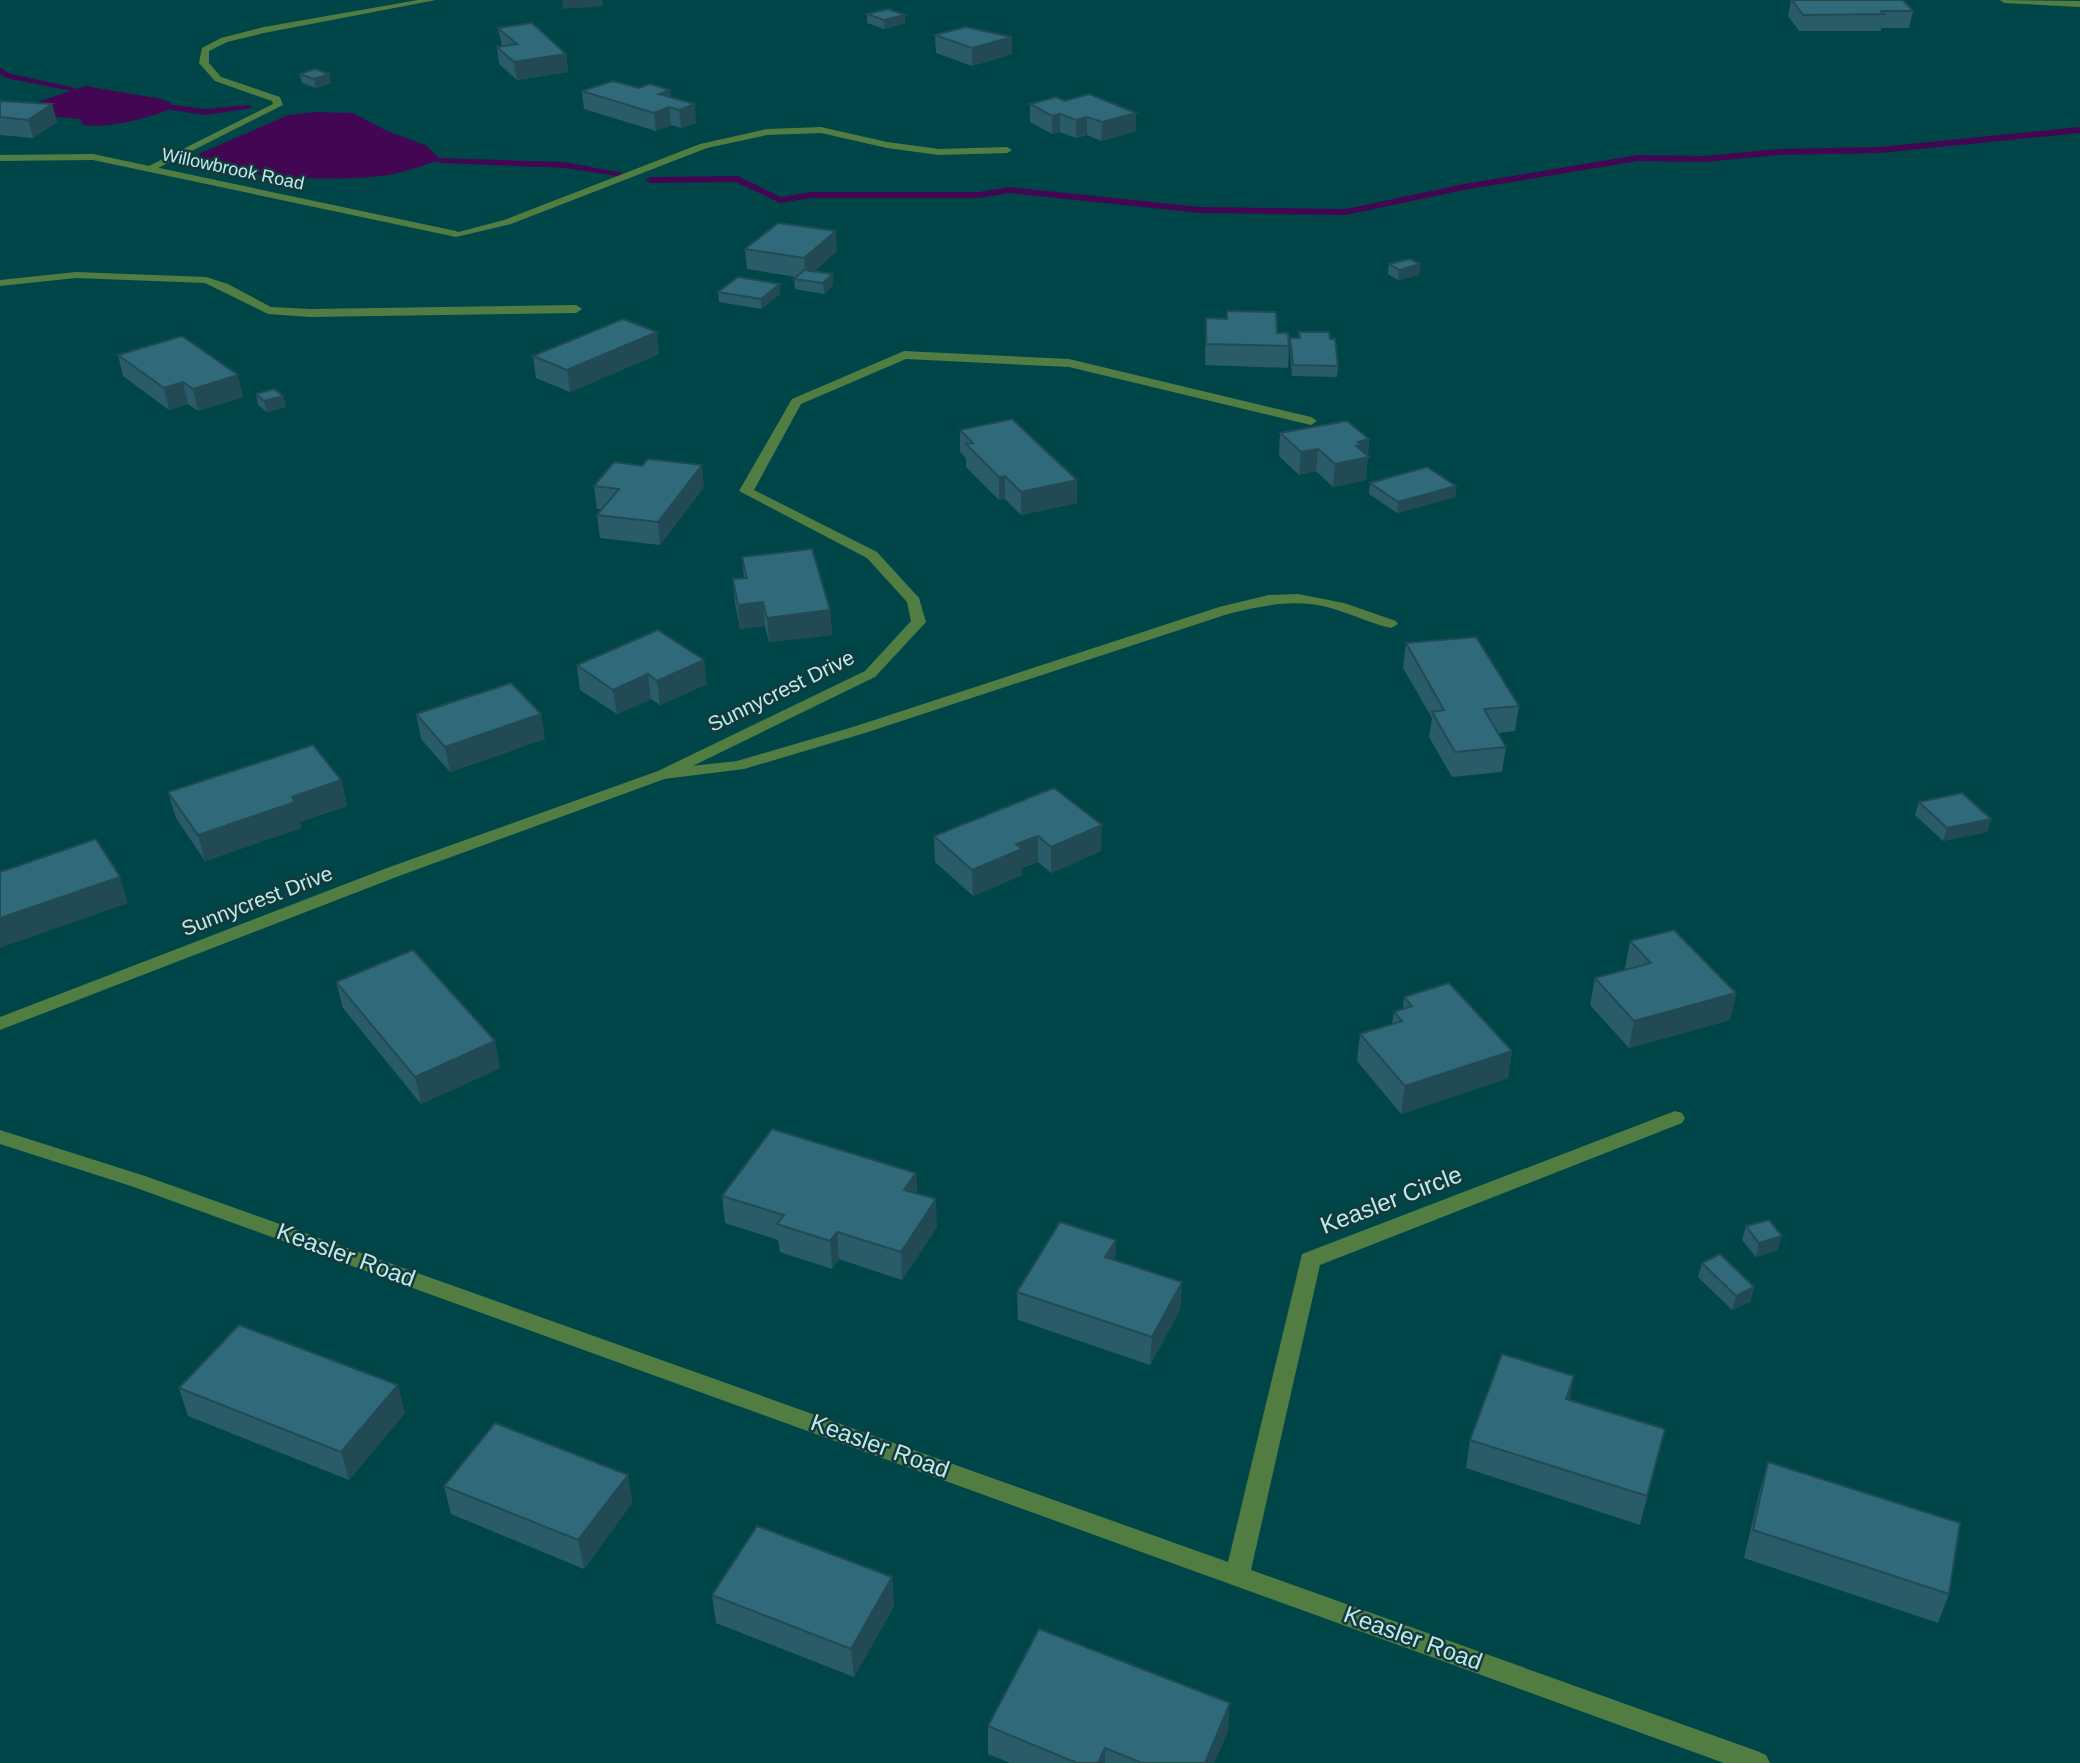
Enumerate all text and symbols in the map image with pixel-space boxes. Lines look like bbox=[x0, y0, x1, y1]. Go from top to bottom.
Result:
street label: Willowbrook Road bbox=[160, 144, 306, 194]
street label: Sunnycrest Drive bbox=[704, 645, 858, 736]
street label: Sunnycrest Drive bbox=[178, 861, 336, 940]
street label: Keasler Circle bbox=[1316, 1160, 1465, 1239]
street label: Keasler Road bbox=[273, 1217, 419, 1292]
street label: Keasler Road bbox=[807, 1408, 953, 1483]
street label: Keasler Road bbox=[1340, 1600, 1486, 1675]

